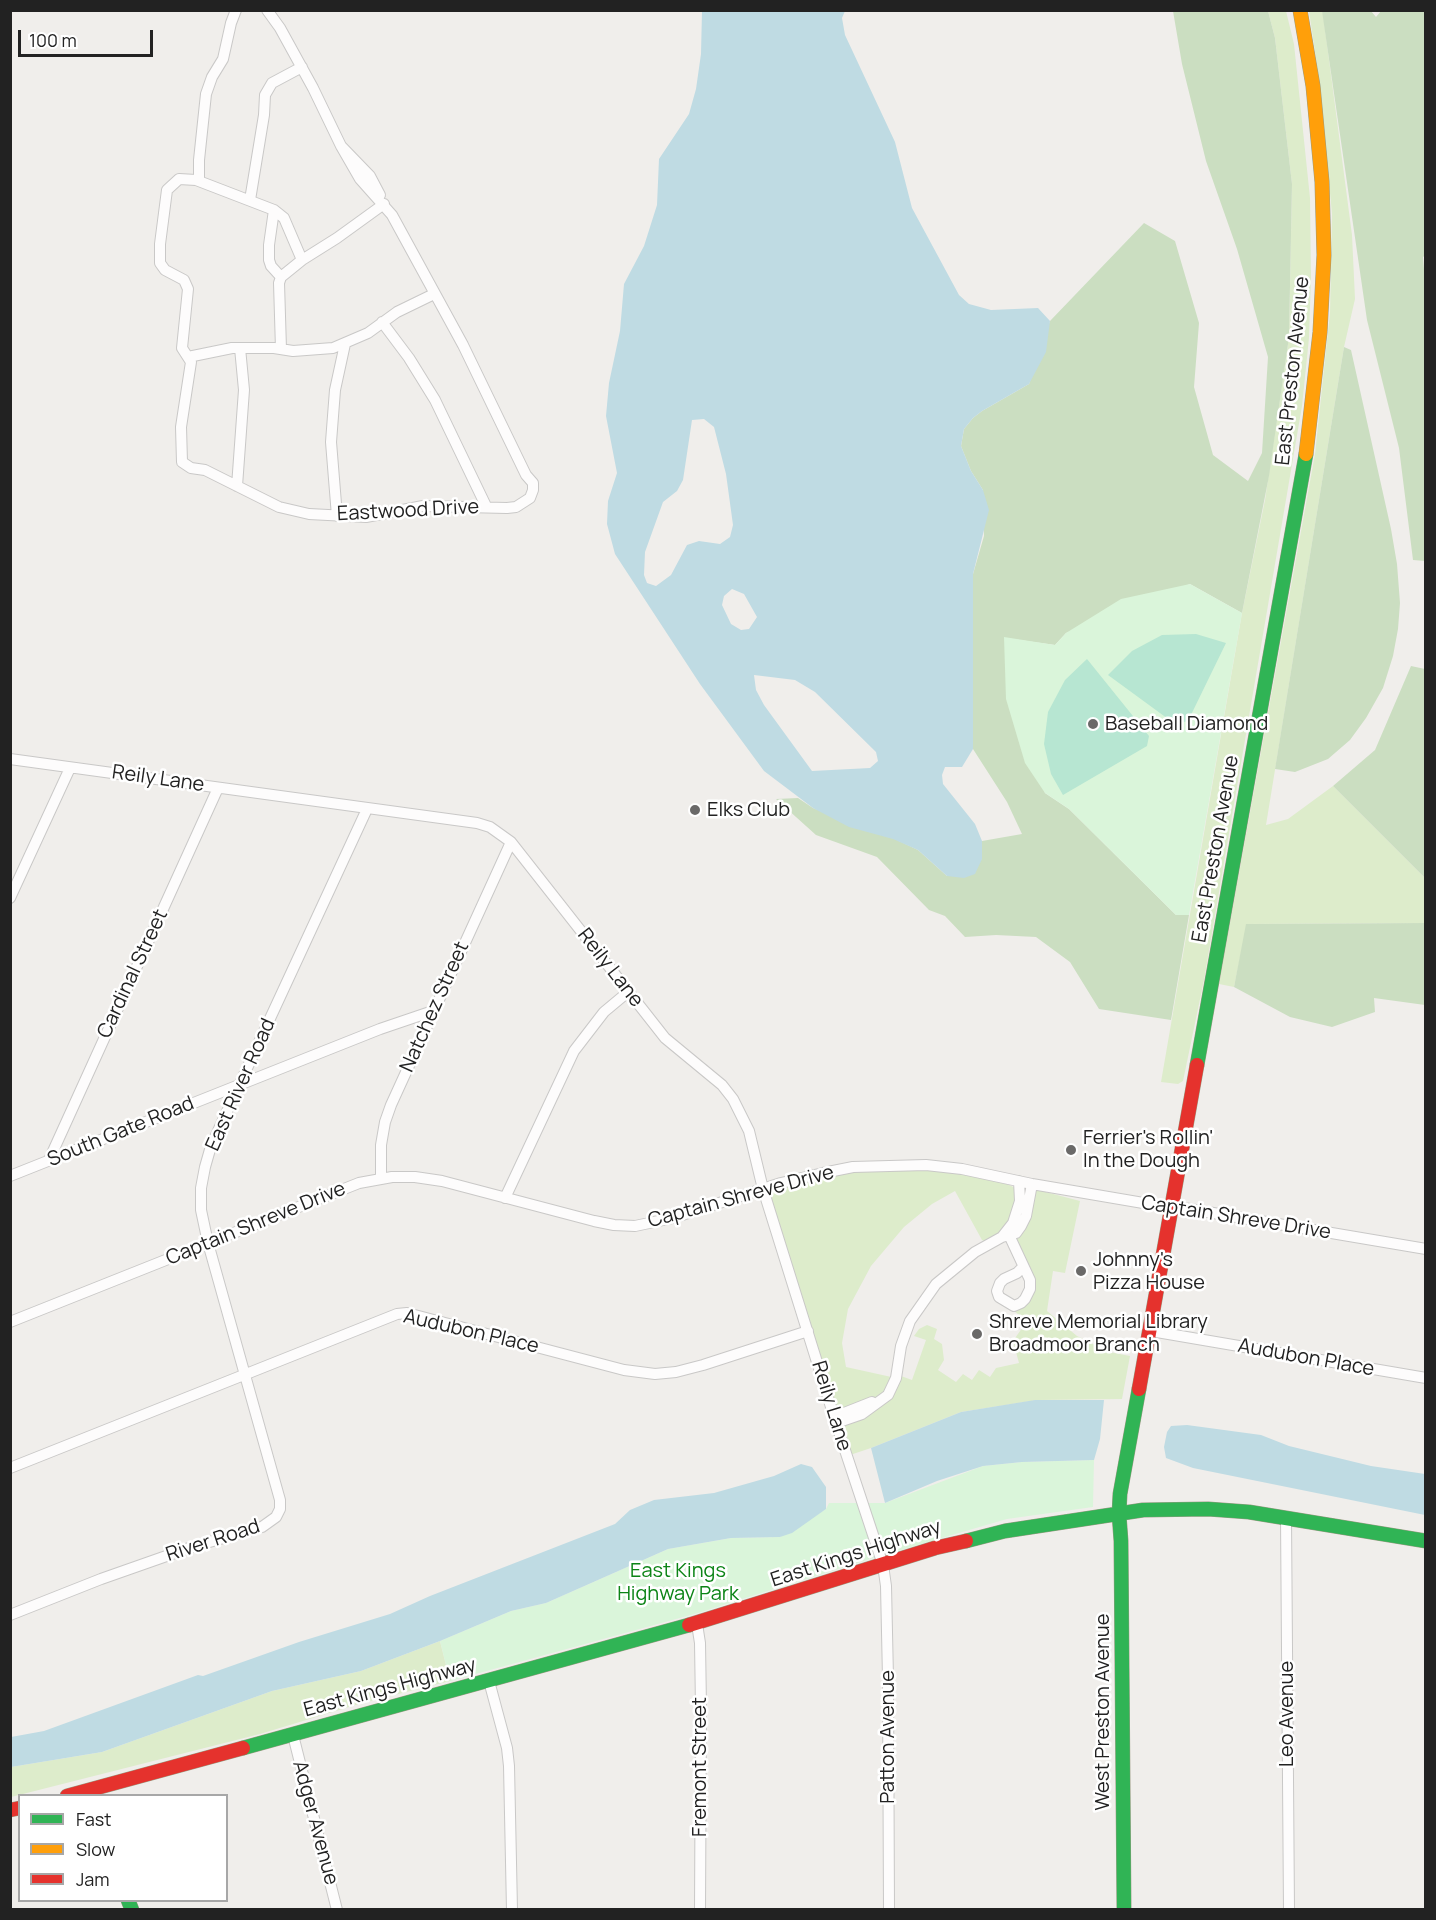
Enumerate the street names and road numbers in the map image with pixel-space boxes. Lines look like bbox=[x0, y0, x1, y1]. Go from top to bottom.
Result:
street label: East Preston Avenue bbox=[1271, 275, 1315, 467]
street label: Eastwood Drive bbox=[336, 495, 480, 527]
street label: East Preston Avenue bbox=[1188, 753, 1244, 945]
street label: Reily Lane bbox=[110, 761, 206, 797]
street label: Cardinal Street bbox=[93, 906, 173, 1042]
street label: Reily Lane bbox=[572, 924, 648, 1012]
street label: Natchez Street bbox=[395, 938, 475, 1076]
street label: East River Road bbox=[201, 1015, 281, 1155]
street label: South Gate Road bbox=[44, 1092, 198, 1172]
street label: Captain Shreve Drive bbox=[645, 1161, 837, 1233]
street label: Captain Shreve Drive bbox=[163, 1177, 349, 1271]
street label: Captain Shreve Drive bbox=[1139, 1191, 1333, 1245]
street label: Audubon Place bbox=[401, 1305, 541, 1359]
street label: Audubon Place bbox=[1236, 1334, 1376, 1382]
street label: Reily Lane bbox=[806, 1358, 856, 1454]
street label: River Road bbox=[163, 1515, 263, 1567]
street label: East Kings Highway bbox=[768, 1515, 944, 1593]
street label: West Preston Avenue bbox=[1091, 1614, 1115, 1810]
street label: East Kings Highway bbox=[301, 1653, 479, 1723]
street label: Leo Avenue bbox=[1275, 1661, 1299, 1767]
street label: Patton Avenue bbox=[876, 1670, 900, 1804]
street label: Fremont Street bbox=[688, 1697, 712, 1837]
street label: Adger Avenue bbox=[287, 1758, 343, 1888]

